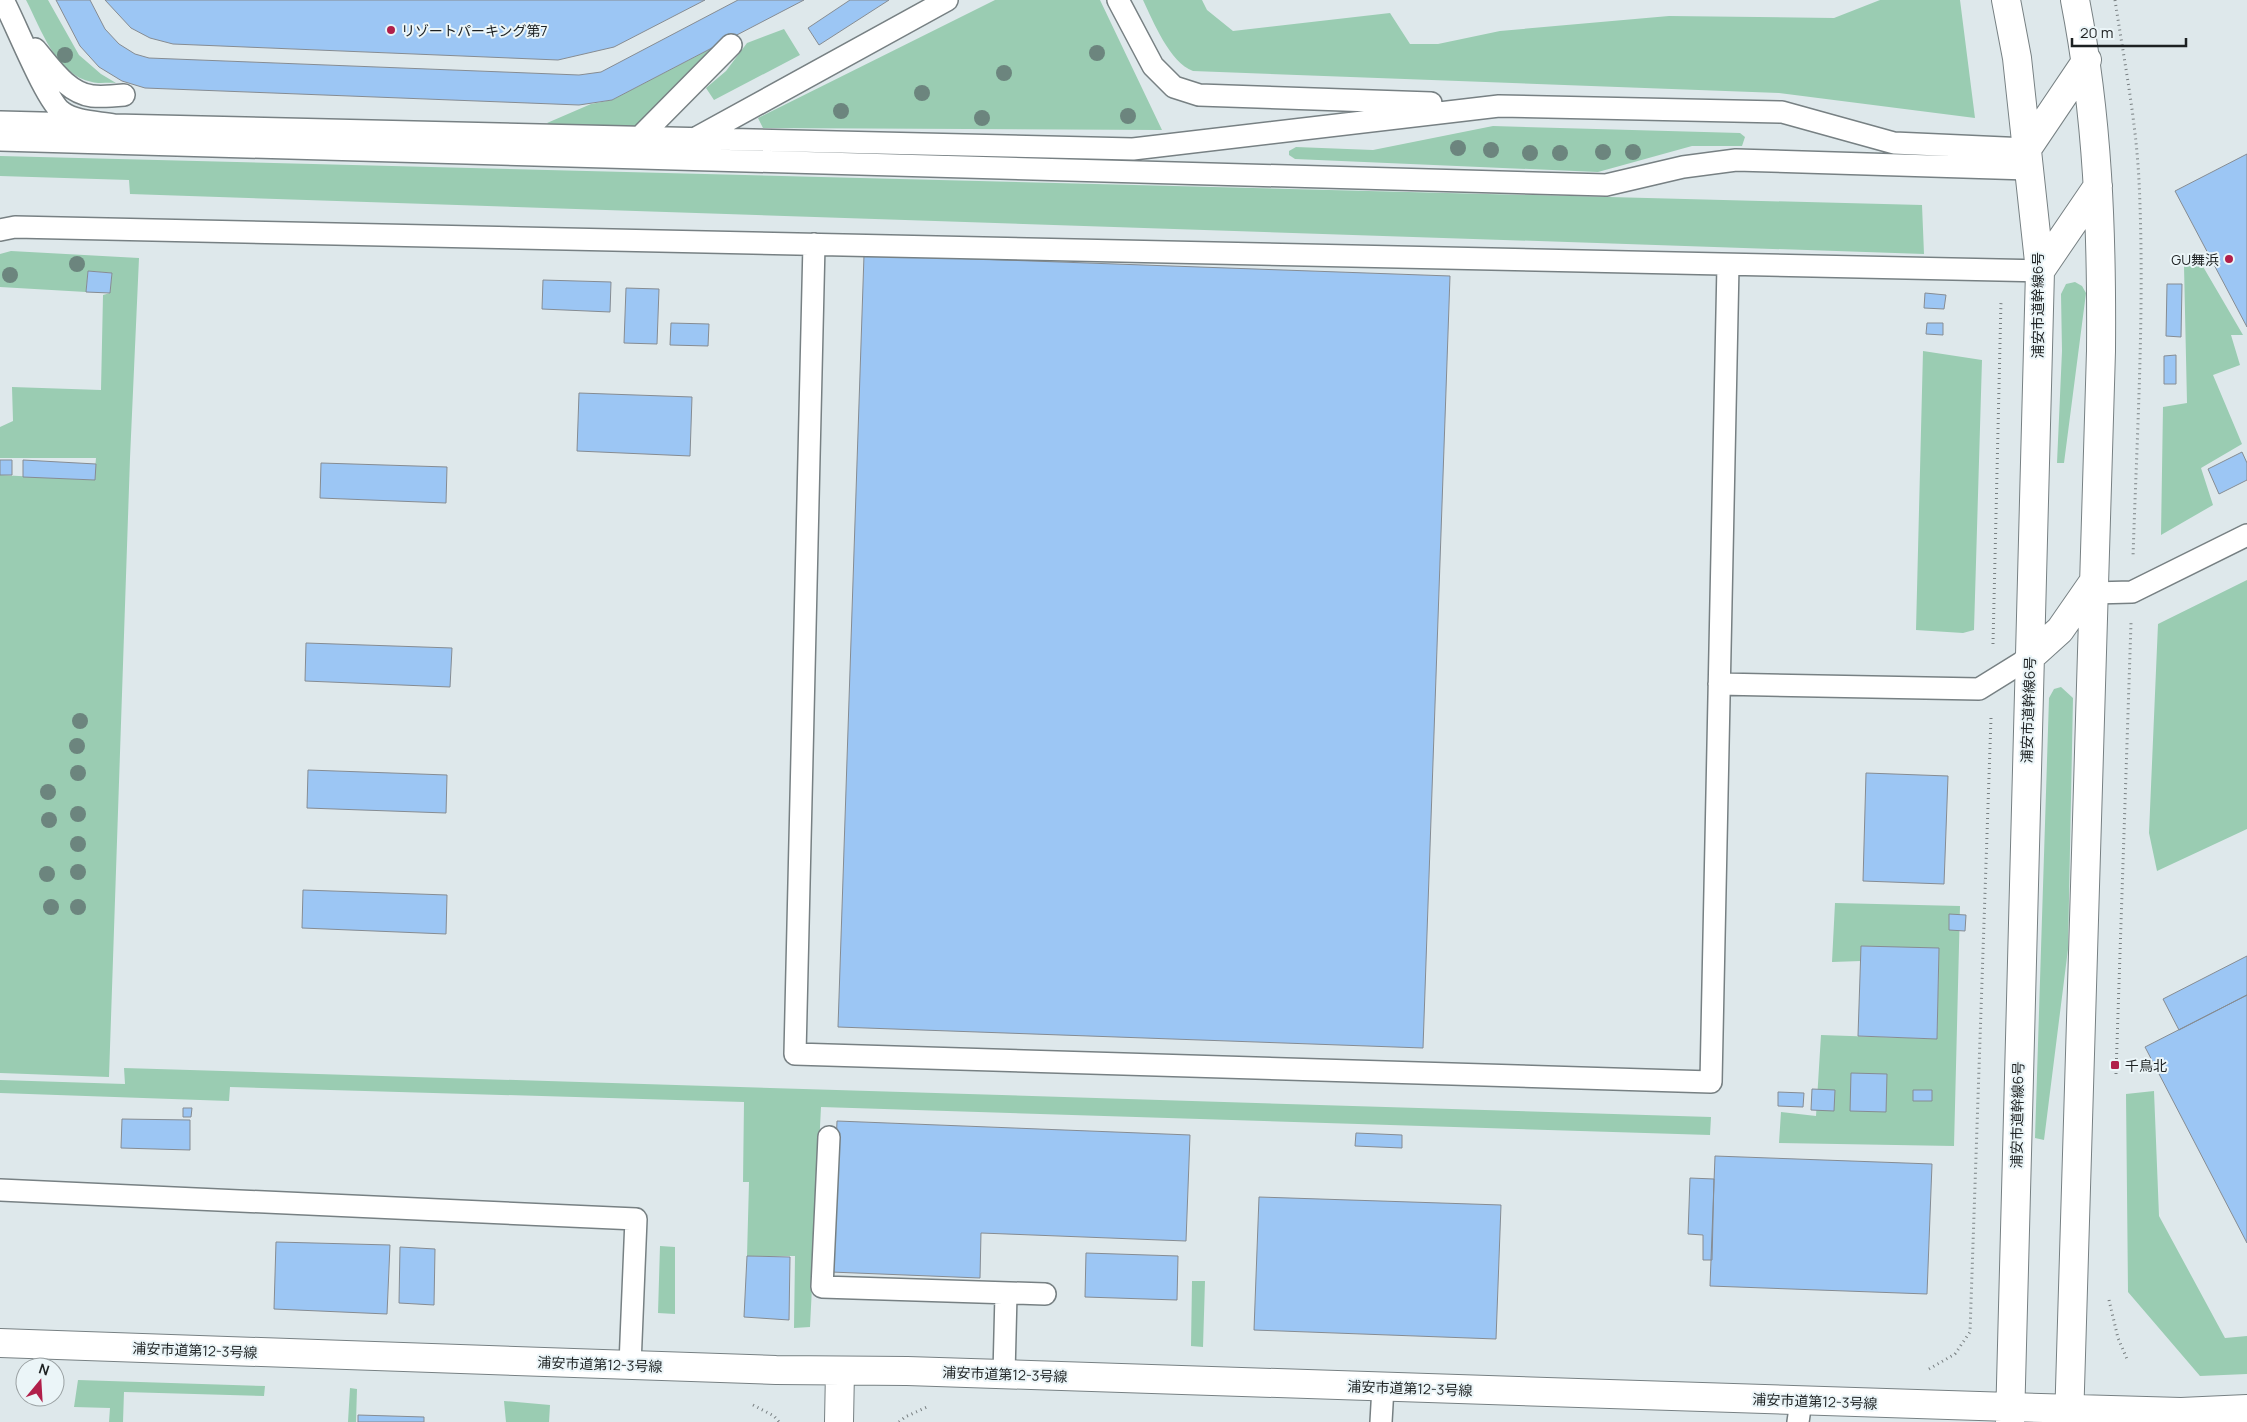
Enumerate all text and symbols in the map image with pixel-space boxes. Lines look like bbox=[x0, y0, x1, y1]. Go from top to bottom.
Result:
scale bar bbox=[2072, 15, 2186, 47]
place label: リゾートパーキング第7 bbox=[401, 21, 548, 40]
text: 20 m bbox=[2080, 22, 2113, 43]
marker: リゾートパーキング第7 bbox=[385, 24, 397, 36]
place label: GU舞浜 bbox=[2171, 250, 2219, 269]
street label: 浦安市道幹線6号 bbox=[2028, 252, 2047, 358]
marker: GU舞浜 bbox=[2223, 253, 2235, 265]
street label: 浦安市道幹線6号 bbox=[2017, 656, 2039, 764]
place label: 千鳥北 bbox=[2125, 1056, 2167, 1075]
marker: 千鳥北 bbox=[2109, 1059, 2121, 1071]
street label: 浦安市道幹線6号 bbox=[2007, 1061, 2027, 1169]
street label: 浦安市道第12-3号線 bbox=[132, 1338, 258, 1362]
street label: 浦安市道第12-3号線 bbox=[537, 1352, 663, 1376]
north arrow bbox=[15, 1357, 65, 1407]
text: N bbox=[36, 1359, 52, 1380]
street label: 浦安市道第12-3号線 bbox=[942, 1362, 1068, 1386]
street label: 浦安市道第12-3号線 bbox=[1347, 1376, 1473, 1400]
street label: 浦安市道第12-3号線 bbox=[1752, 1389, 1878, 1413]

